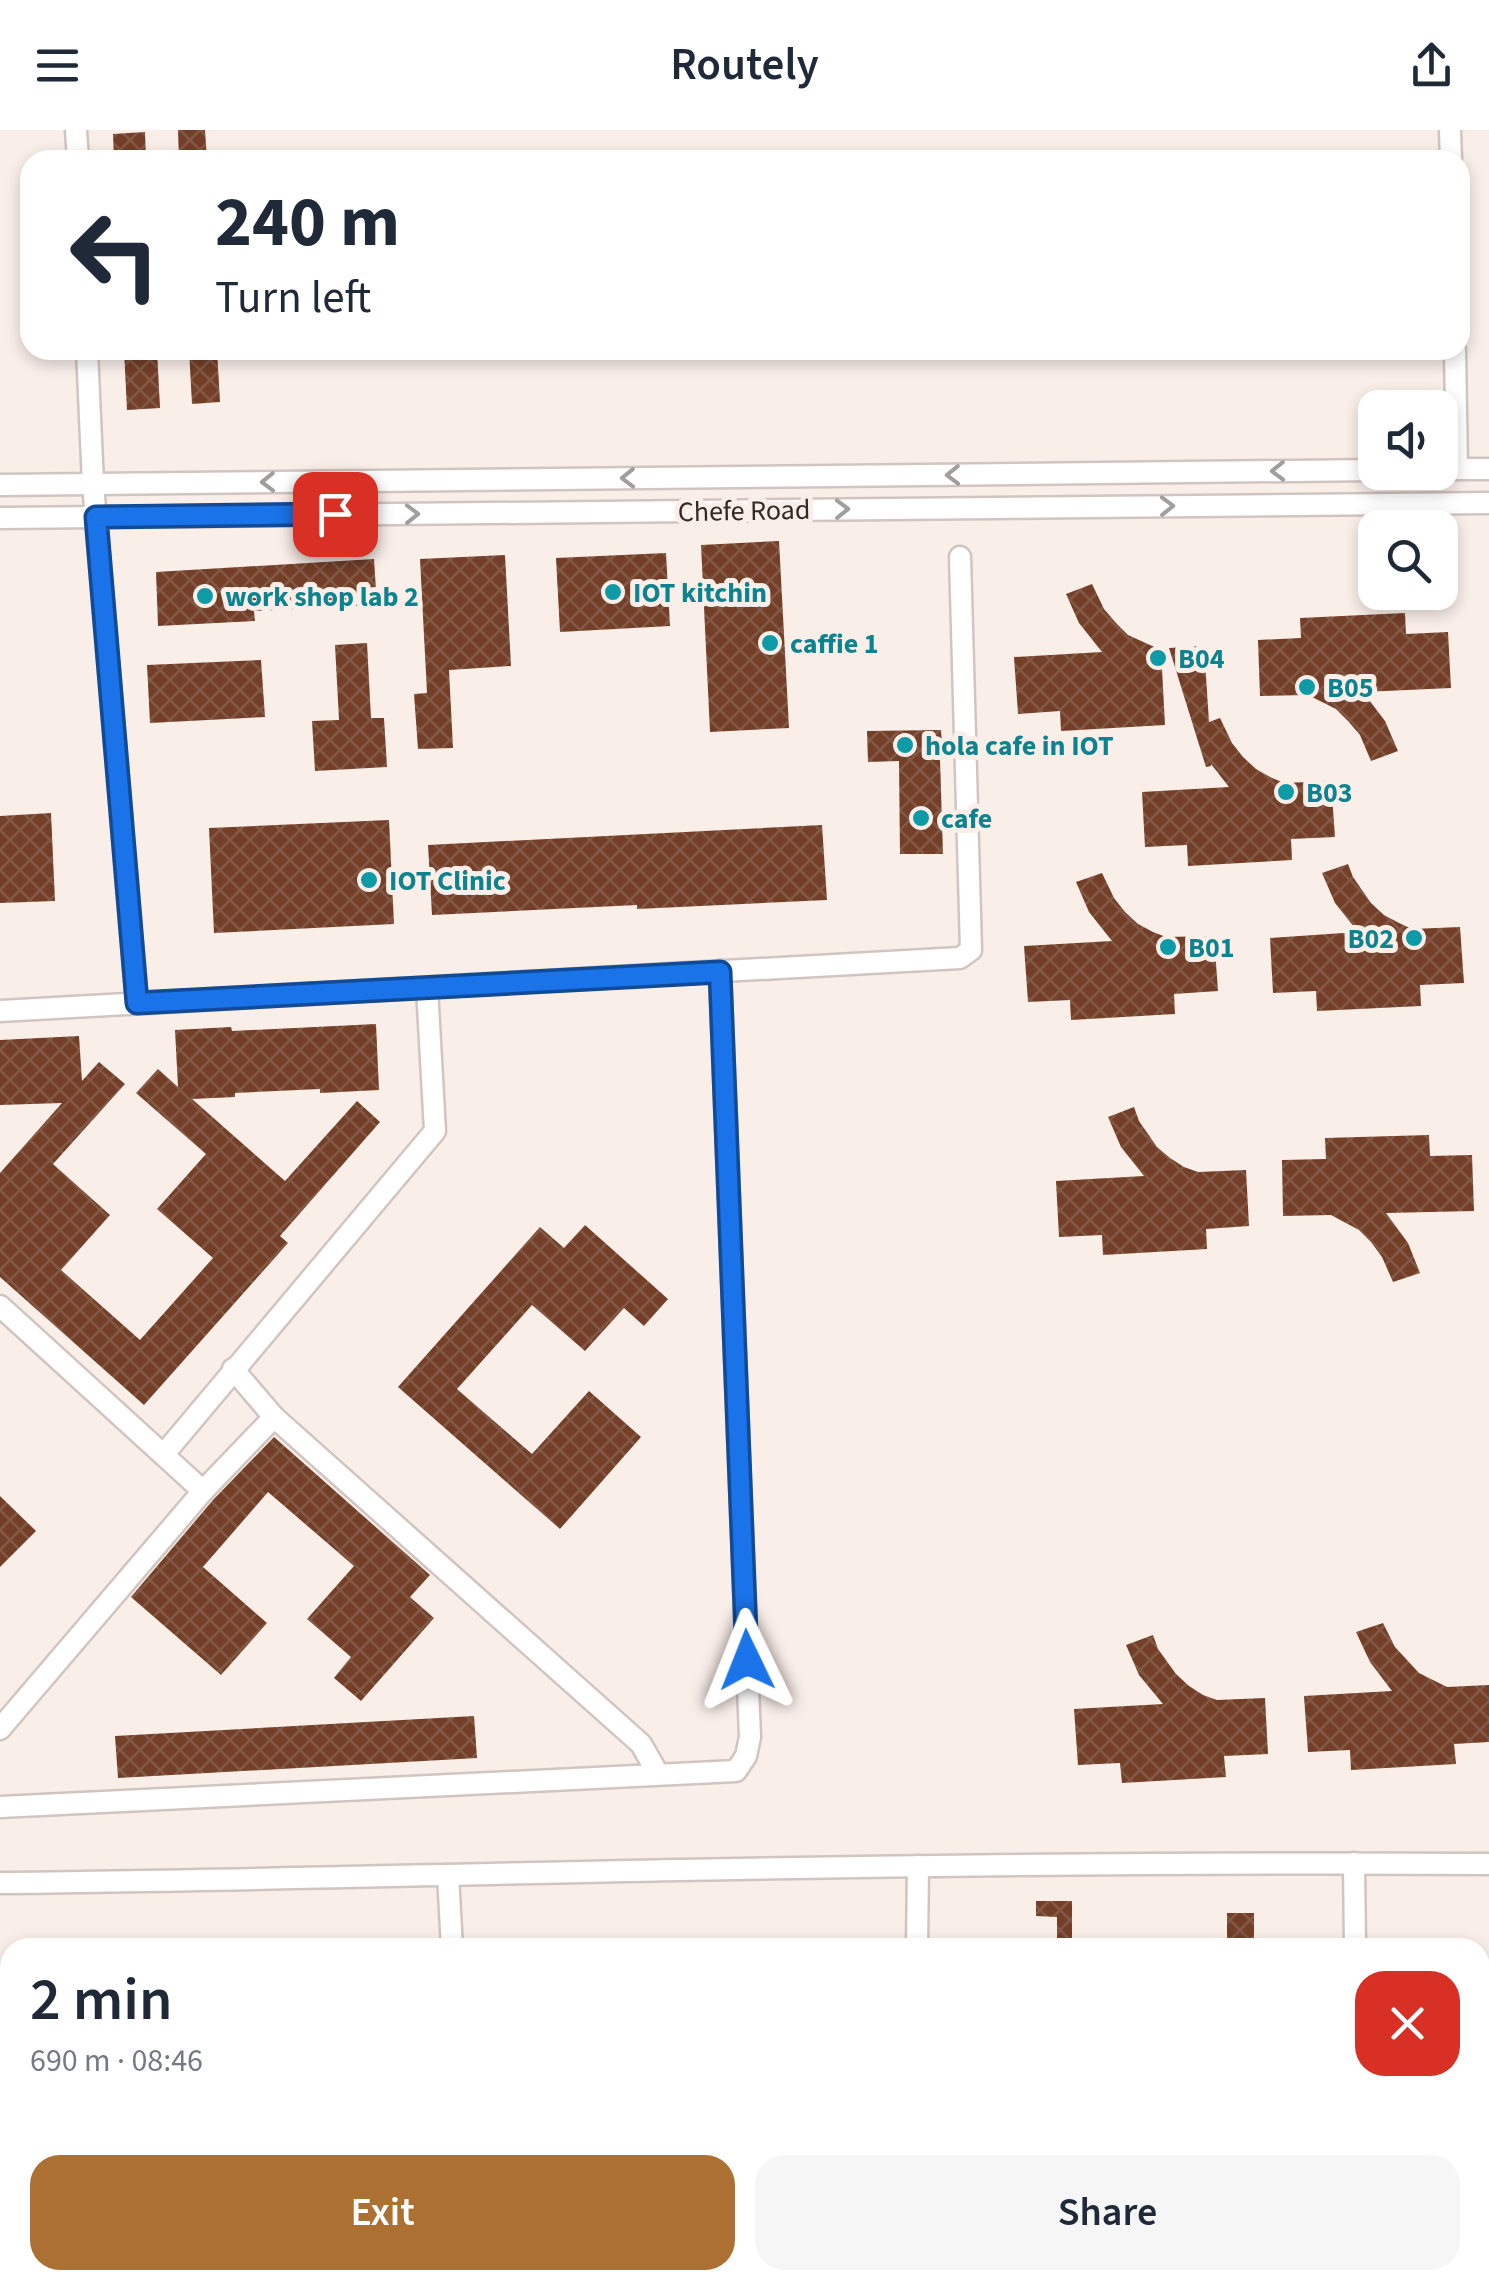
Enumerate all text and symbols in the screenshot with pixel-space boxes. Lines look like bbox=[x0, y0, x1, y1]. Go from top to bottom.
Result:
text: Routely bbox=[670, 33, 819, 97]
icon: menu bbox=[30, 38, 85, 93]
icon: share bbox=[1404, 38, 1459, 93]
text: 240 m bbox=[215, 173, 400, 273]
icon: left bbox=[50, 190, 180, 320]
text: Turn left bbox=[215, 266, 371, 330]
map controls bbox=[1358, 390, 1458, 610]
button: sound bbox=[1358, 390, 1458, 490]
one-way arrow bbox=[1269, 460, 1284, 482]
one-way arrow bbox=[944, 464, 960, 486]
one-way arrow bbox=[619, 468, 635, 489]
one-way arrow bbox=[259, 472, 275, 493]
pin bbox=[293, 472, 378, 557]
icon: arrive bbox=[308, 487, 363, 542]
street label: Chefe Road bbox=[677, 490, 811, 532]
one-way arrow bbox=[1160, 495, 1176, 517]
one-way arrow bbox=[835, 499, 851, 520]
one-way arrow bbox=[405, 503, 421, 524]
button: search bbox=[1358, 510, 1458, 610]
place label: IOT kitchin bbox=[633, 573, 767, 613]
place label: work shop lab 2 bbox=[225, 577, 419, 617]
marker: IOT kitchin bbox=[602, 581, 624, 603]
marker: work shop lab 2 bbox=[194, 585, 216, 607]
place label: caffie 1 bbox=[790, 624, 879, 664]
marker: caffie 1 bbox=[759, 632, 781, 654]
place label: B04 bbox=[1178, 639, 1225, 679]
marker: B04 bbox=[1147, 647, 1169, 669]
place label: B05 bbox=[1327, 668, 1374, 708]
marker: B05 bbox=[1296, 676, 1318, 698]
place label: hola cafe in IOT bbox=[925, 726, 1114, 766]
marker: hola cafe in IOT bbox=[894, 734, 916, 756]
place label: B03 bbox=[1306, 773, 1353, 813]
marker: B03 bbox=[1275, 781, 1297, 803]
place label: cafe bbox=[941, 799, 992, 839]
marker: cafe bbox=[910, 807, 932, 829]
place label: IOT Clinic bbox=[389, 861, 506, 901]
marker: IOT Clinic bbox=[358, 869, 380, 891]
place label: B02 bbox=[1347, 919, 1394, 959]
marker: B02 bbox=[1403, 927, 1425, 949]
place label: B01 bbox=[1188, 928, 1235, 968]
marker: B01 bbox=[1157, 936, 1179, 958]
position arrow bbox=[695, 1608, 799, 1712]
text: 2 min bbox=[30, 1958, 173, 2043]
button: close bbox=[1355, 1971, 1460, 2076]
text: 690 m · 08:46 bbox=[30, 2038, 203, 2084]
button: Exit bbox=[30, 2155, 735, 2270]
button: Share bbox=[755, 2155, 1460, 2270]

